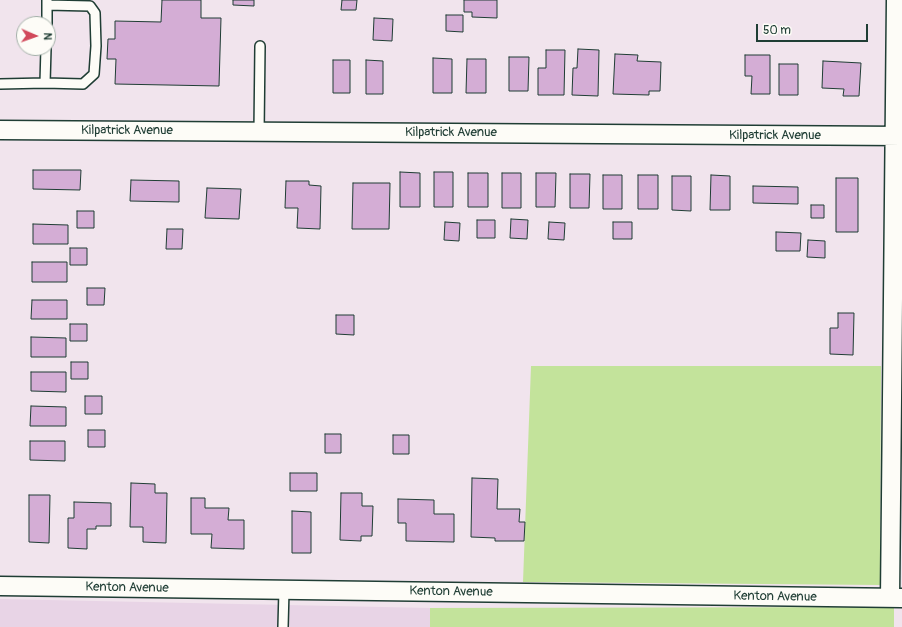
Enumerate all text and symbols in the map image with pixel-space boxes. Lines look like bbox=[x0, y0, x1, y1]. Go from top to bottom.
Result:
north arrow bbox=[16, 16, 56, 56]
scale bar bbox=[758, 16, 870, 42]
text: 50 m bbox=[763, 23, 791, 38]
text: N bbox=[41, 32, 54, 40]
street label: Kilpatrick Avenue bbox=[81, 123, 173, 139]
street label: Kilpatrick Avenue bbox=[405, 125, 497, 141]
street label: Kilpatrick Avenue bbox=[729, 128, 821, 144]
street label: Kenton Avenue bbox=[85, 579, 169, 597]
street label: Kenton Avenue bbox=[409, 583, 493, 601]
street label: Kenton Avenue bbox=[733, 588, 817, 606]

